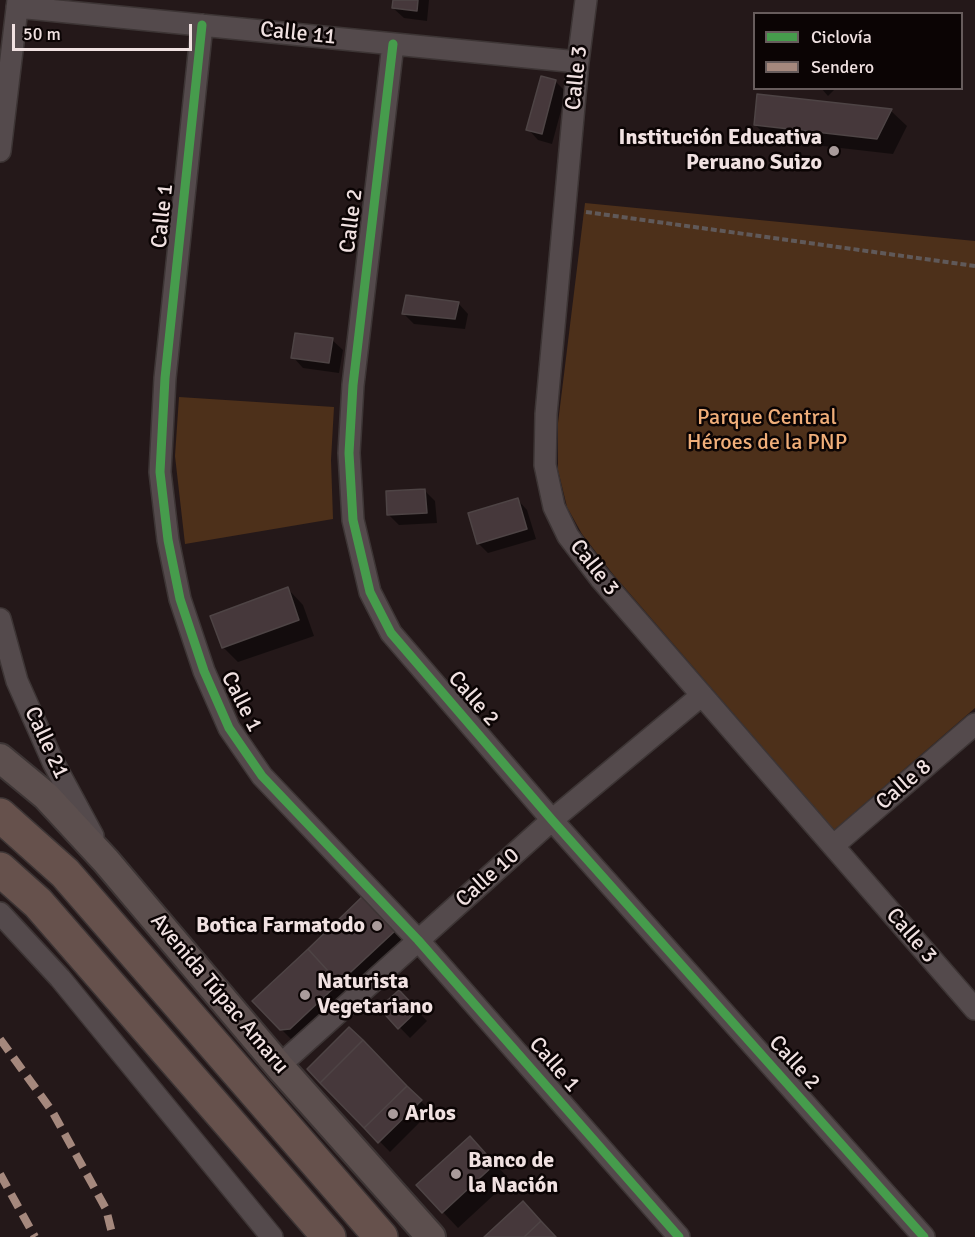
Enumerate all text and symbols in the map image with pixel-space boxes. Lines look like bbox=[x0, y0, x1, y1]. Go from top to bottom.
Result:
scale bar bbox=[15, 12, 195, 50]
legend bbox=[753, 12, 963, 90]
street label: Calle 11 bbox=[259, 17, 337, 51]
text: 50 m bbox=[23, 23, 61, 45]
text: Ciclovía bbox=[811, 26, 872, 48]
street label: Calle 3 bbox=[561, 45, 593, 111]
text: Sendero bbox=[811, 56, 874, 78]
place label: Institución Educativa Peruano Suizo bbox=[618, 125, 822, 176]
marker: Institución Educativa Peruano Suizo bbox=[827, 144, 841, 158]
street label: Calle 1 bbox=[147, 183, 179, 249]
street label: Calle 2 bbox=[335, 187, 369, 255]
park label: Parque Central Héroes de la PNP bbox=[687, 405, 847, 457]
street label: Calle 3 bbox=[564, 534, 624, 602]
street label: Calle 2 bbox=[442, 666, 504, 732]
street label: Calle 1 bbox=[215, 667, 267, 737]
street label: Calle 21 bbox=[18, 703, 74, 783]
street label: Calle 8 bbox=[871, 754, 937, 816]
street label: Calle 10 bbox=[451, 843, 525, 913]
street label: Calle 3 bbox=[880, 903, 942, 969]
street label: Avenida Túpac Amaru bbox=[144, 909, 294, 1079]
place label: Botica Farmatodo bbox=[196, 913, 365, 939]
marker: Botica Farmatodo bbox=[370, 919, 384, 933]
place label: Naturista Vegetariano bbox=[317, 969, 433, 1020]
marker: Naturista Vegetariano bbox=[298, 988, 312, 1002]
street label: Calle 2 bbox=[763, 1030, 825, 1096]
street label: Calle 1 bbox=[523, 1032, 585, 1098]
place label: Arlos bbox=[405, 1101, 456, 1127]
marker: Arlos bbox=[386, 1107, 400, 1121]
place label: Banco de la Nación bbox=[468, 1148, 558, 1200]
marker: Banco de la Nación bbox=[449, 1167, 463, 1181]

